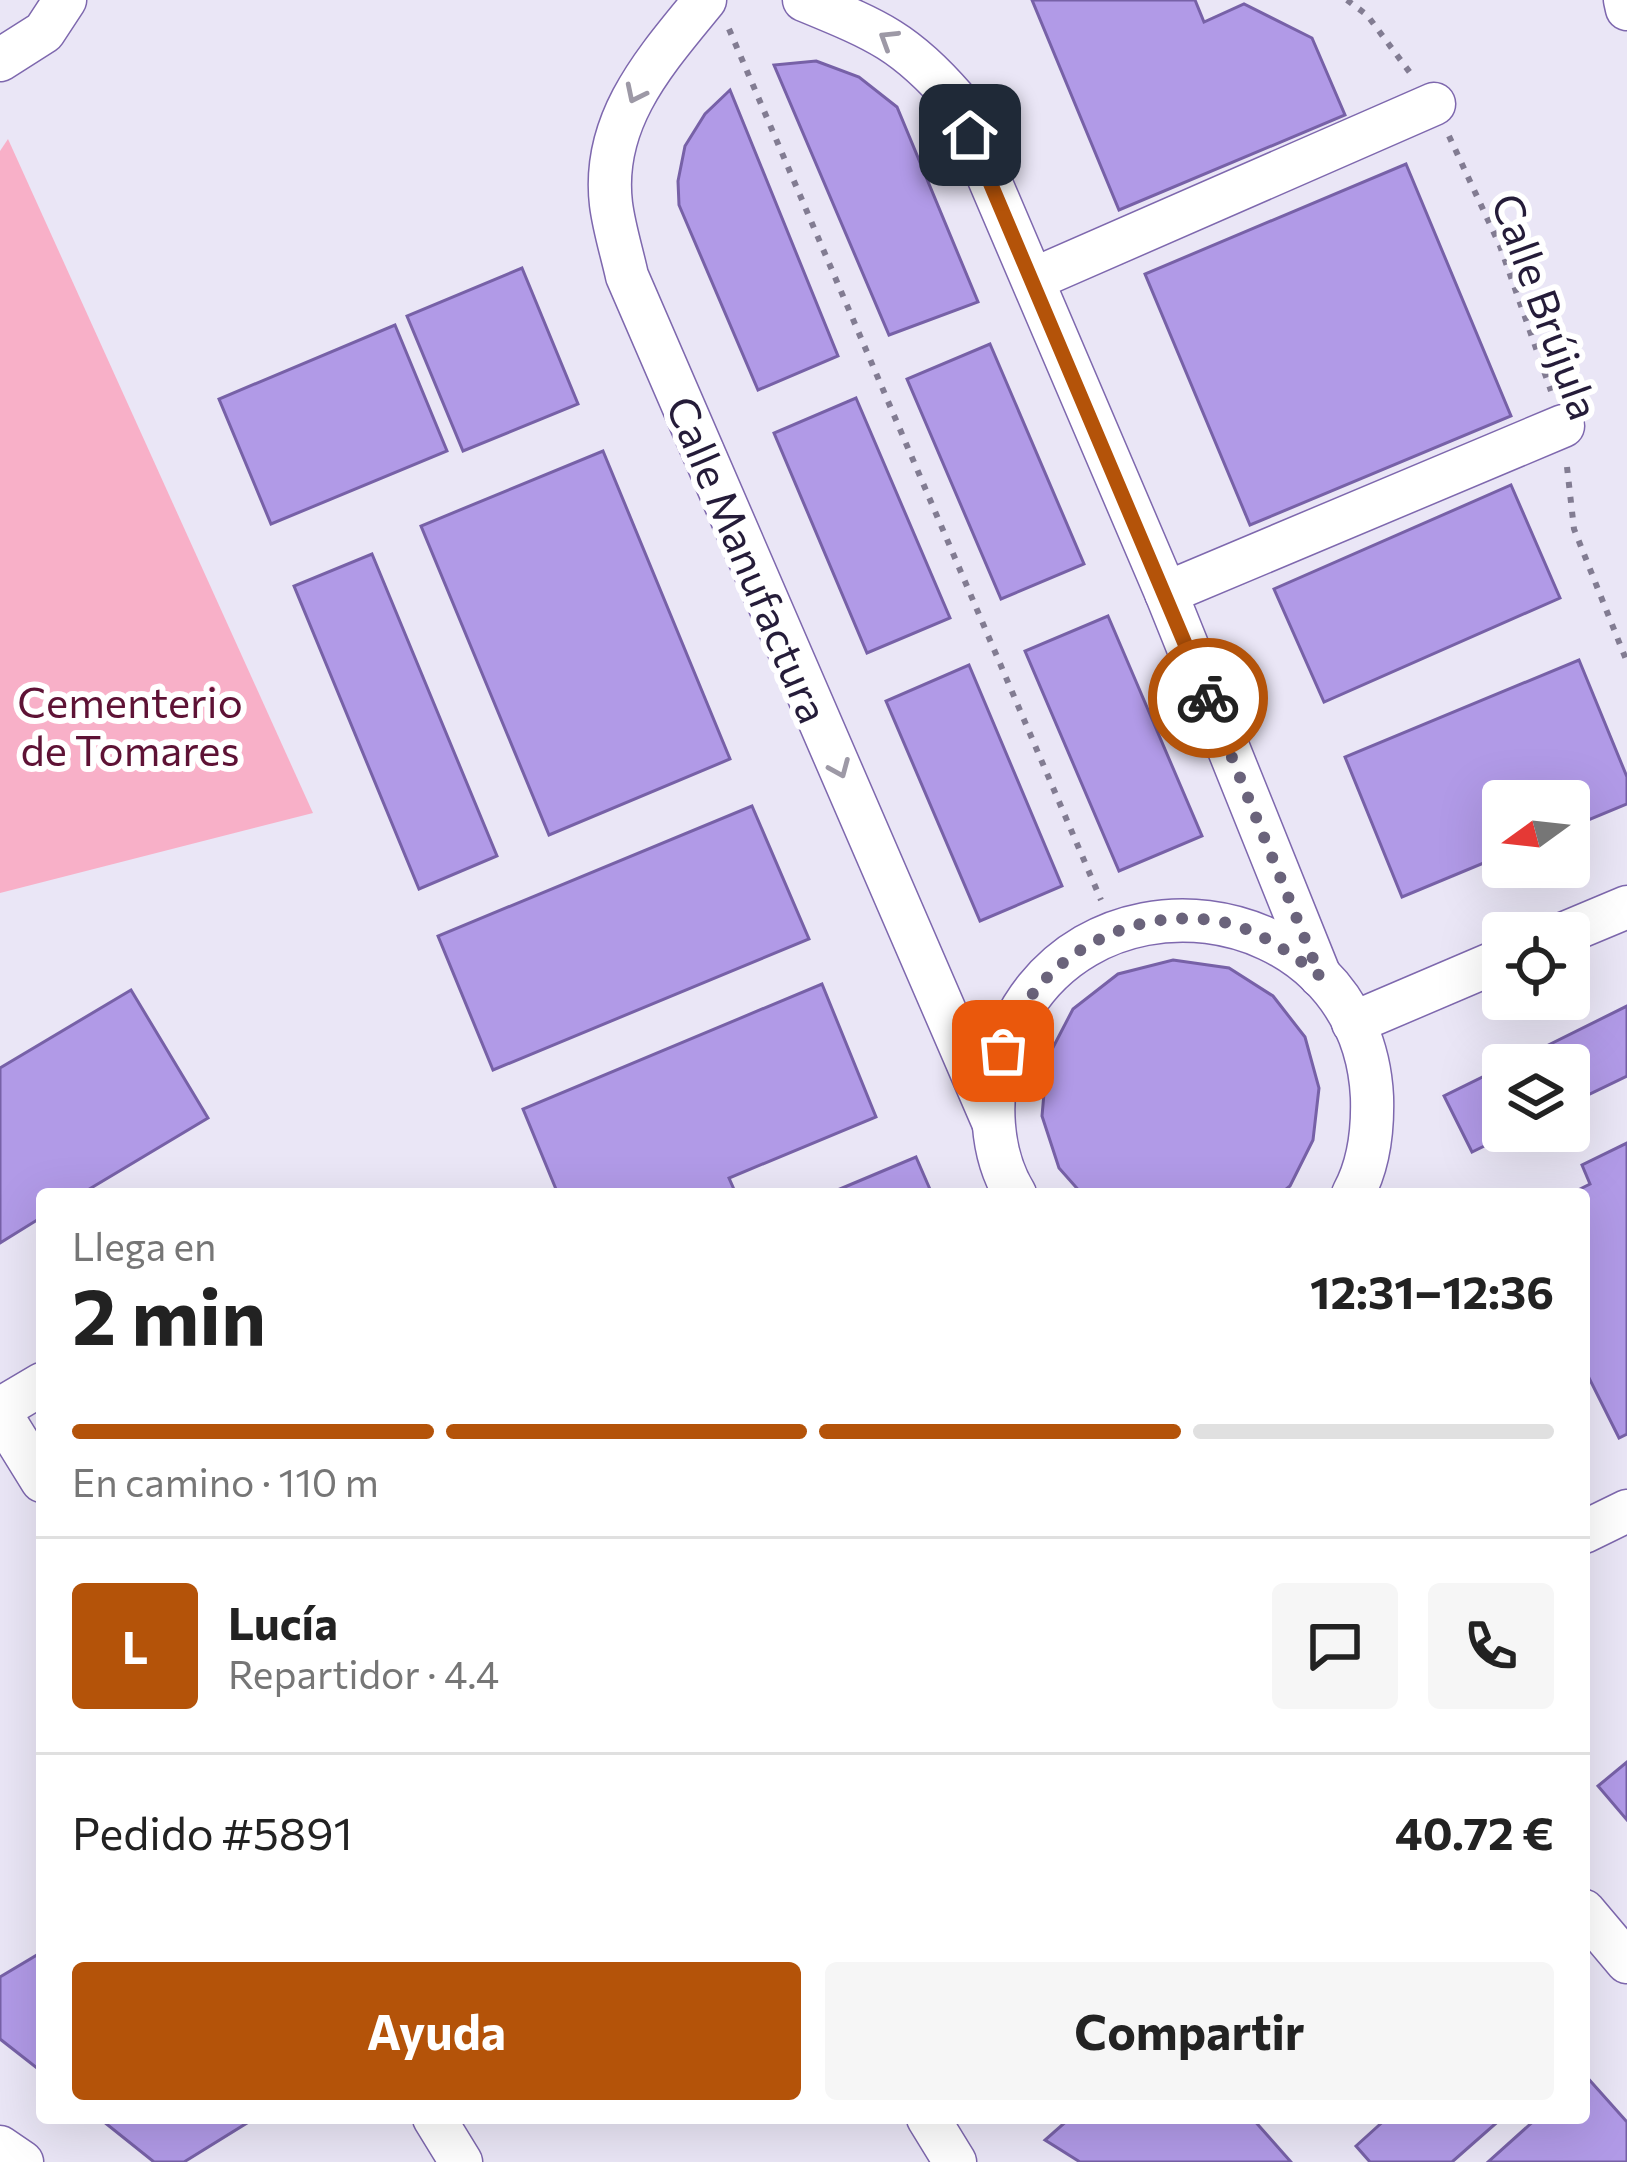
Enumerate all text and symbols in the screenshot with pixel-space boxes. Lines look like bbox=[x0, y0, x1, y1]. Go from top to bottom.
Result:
one-way arrow bbox=[879, 31, 901, 53]
one-way arrow bbox=[626, 81, 649, 103]
pin bbox=[919, 84, 1021, 186]
icon: home bbox=[937, 102, 1003, 168]
street label: Calle Brújula bbox=[1482, 186, 1612, 426]
street label: Calle Manufactura bbox=[657, 388, 841, 730]
courier bbox=[1148, 638, 1268, 758]
icon: bike bbox=[1175, 665, 1241, 731]
park label: Cementerio de Tomares bbox=[17, 675, 243, 775]
one-way arrow bbox=[825, 756, 849, 778]
north arrow bbox=[1482, 780, 1590, 888]
map controls bbox=[1482, 780, 1590, 1152]
button: locate bbox=[1482, 912, 1590, 1020]
pin bbox=[952, 1000, 1054, 1102]
icon: bag bbox=[970, 1018, 1036, 1084]
button: layers bbox=[1482, 1044, 1590, 1152]
text: Llega en bbox=[72, 1221, 216, 1269]
text: 12:31–12:36 bbox=[1310, 1263, 1554, 1318]
text: 2 min bbox=[72, 1266, 266, 1361]
text: En camino · 110 m bbox=[72, 1457, 379, 1505]
button: chat bbox=[1272, 1583, 1398, 1709]
button: phone bbox=[1428, 1583, 1554, 1709]
text: Lucía bbox=[228, 1594, 338, 1649]
text: L bbox=[122, 1618, 148, 1673]
text: Repartidor · 4.4 bbox=[228, 1649, 499, 1697]
text: Pedido #5891 bbox=[72, 1804, 353, 1859]
text: 40.72 € bbox=[1395, 1804, 1554, 1859]
button: Ayuda bbox=[72, 1962, 801, 2100]
button: Compartir bbox=[825, 1962, 1554, 2100]

